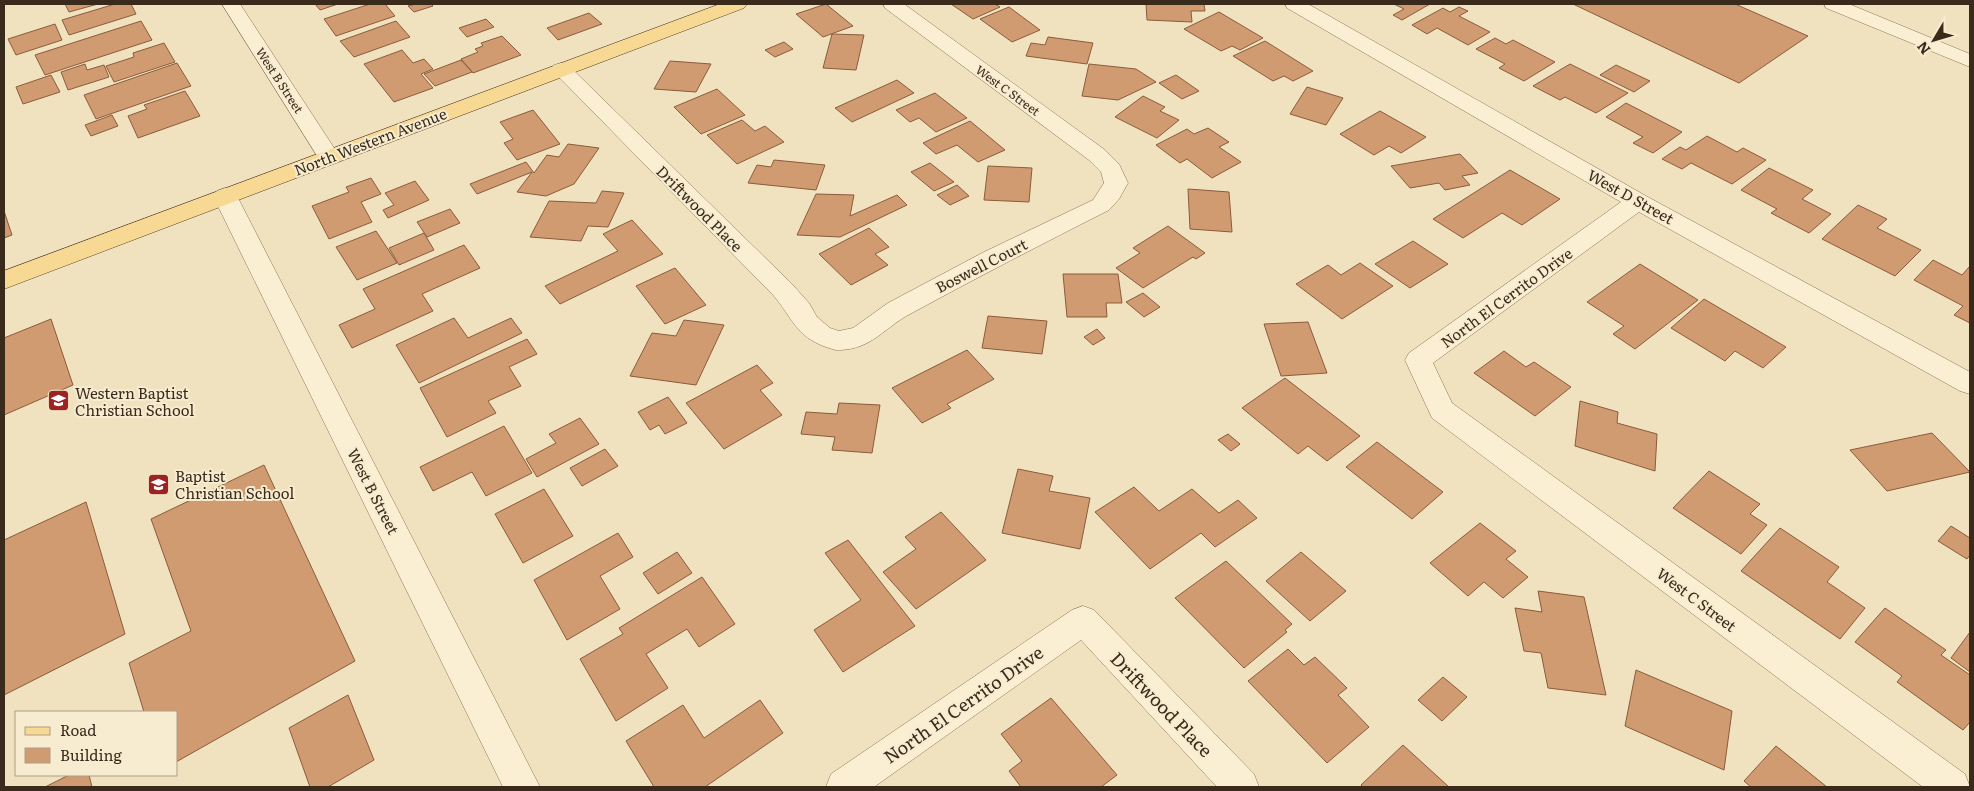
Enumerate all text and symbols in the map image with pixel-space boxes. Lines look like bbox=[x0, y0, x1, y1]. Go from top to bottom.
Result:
north arrow bbox=[1909, 15, 1959, 65]
text: N bbox=[1911, 38, 1934, 59]
street label: West B Street bbox=[252, 44, 308, 117]
street label: West C Street bbox=[972, 60, 1044, 120]
street label: North Western Avenue bbox=[290, 101, 450, 181]
street label: Driftwood Place bbox=[651, 159, 749, 257]
street label: West D Street bbox=[1584, 163, 1678, 229]
street label: Boswell Court bbox=[931, 232, 1031, 298]
street label: North El Cerrito Drive bbox=[1435, 241, 1577, 353]
place label: Western Baptist Christian School bbox=[75, 381, 194, 421]
school or university icon: Western Baptist Christian School bbox=[47, 389, 71, 413]
street label: West B Street bbox=[342, 444, 406, 538]
place label: Baptist Christian School bbox=[175, 464, 294, 504]
school or university icon: Baptist Christian School bbox=[147, 472, 171, 496]
street label: West C Street bbox=[1652, 561, 1742, 637]
street label: North El Cerrito Drive bbox=[878, 639, 1048, 769]
street label: Driftwood Place bbox=[1105, 645, 1219, 763]
legend bbox=[15, 711, 178, 776]
text: Road bbox=[60, 718, 96, 741]
text: Building bbox=[60, 743, 122, 766]

